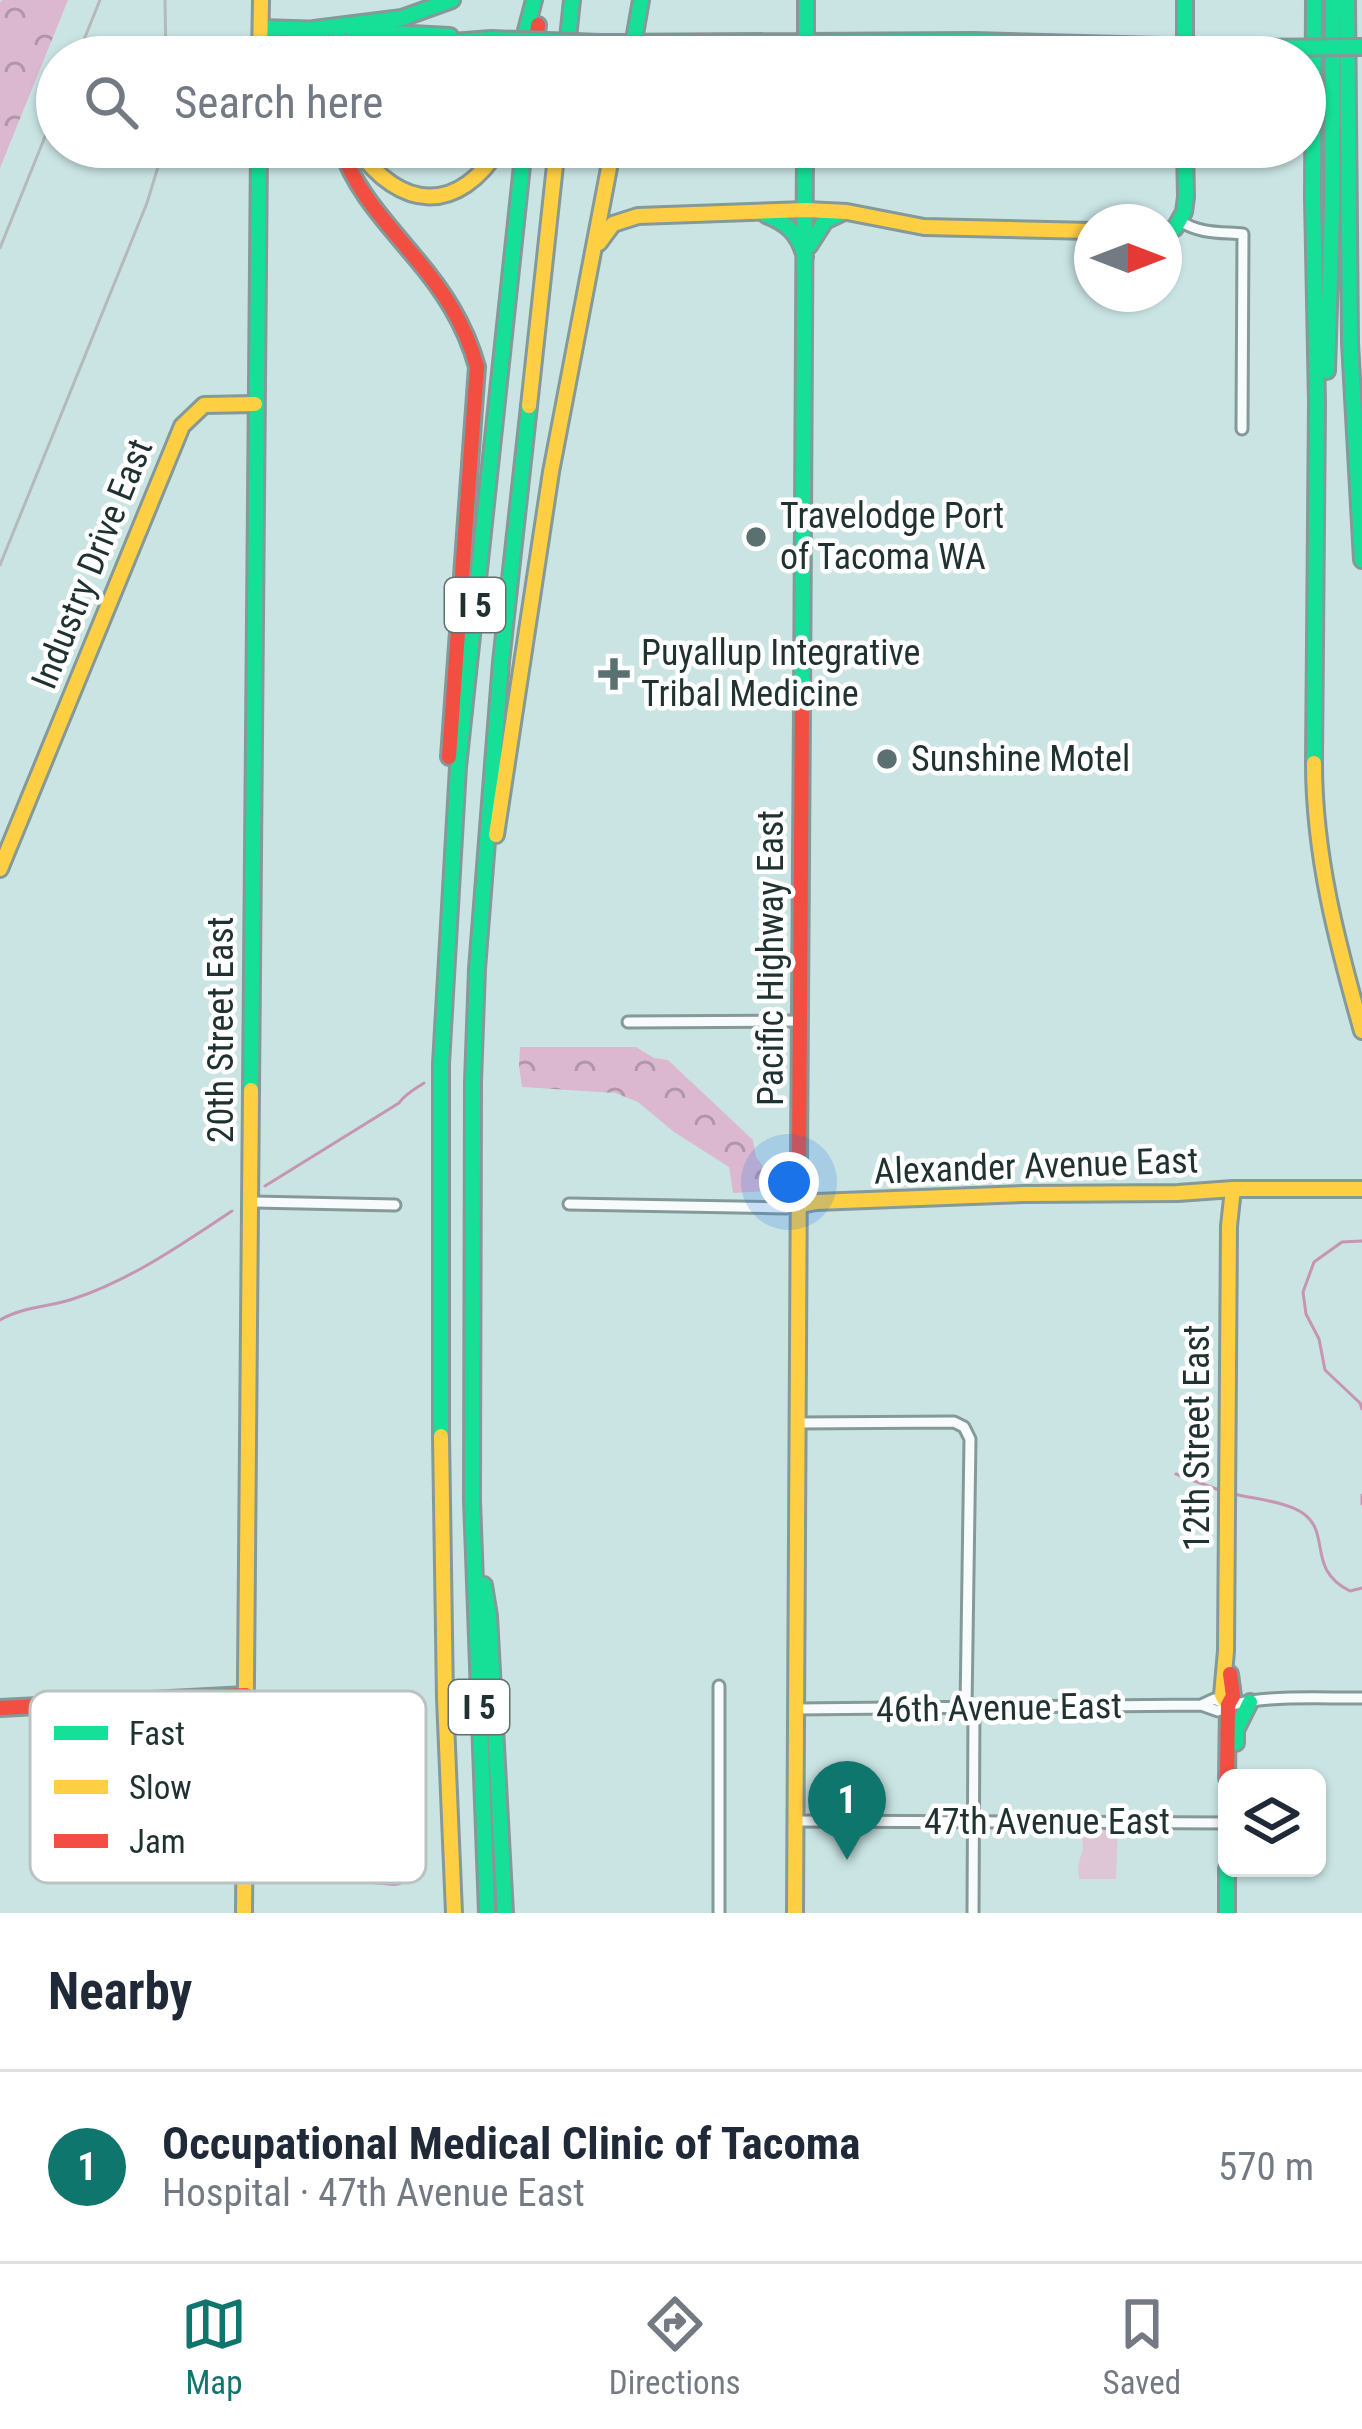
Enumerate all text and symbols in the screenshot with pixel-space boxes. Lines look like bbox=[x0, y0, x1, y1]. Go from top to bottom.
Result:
search box bbox=[36, 36, 1326, 168]
icon: search bbox=[78, 69, 144, 135]
text: Search here bbox=[174, 76, 383, 129]
north arrow bbox=[1074, 204, 1182, 312]
street label: Industry Drive East bbox=[23, 433, 161, 695]
place label: Travelodge Port of Tacoma WA bbox=[780, 495, 1004, 578]
marker: Travelodge Port of Tacoma WA bbox=[743, 524, 769, 550]
road number: I 5 bbox=[445, 578, 505, 632]
place label: Puyallup Integrative Tribal Medicine bbox=[641, 632, 920, 715]
marker: Puyallup Integrative Tribal Medicine bbox=[598, 658, 630, 690]
place label: Sunshine Motel bbox=[911, 738, 1130, 780]
marker: Sunshine Motel bbox=[874, 746, 900, 772]
street label: Pacific Highway East bbox=[750, 810, 792, 1106]
street label: 20th Street East bbox=[200, 917, 242, 1143]
street label: Alexander Avenue East bbox=[873, 1139, 1199, 1193]
your location bbox=[759, 1152, 819, 1212]
street label: 12th Street East bbox=[1176, 1325, 1218, 1551]
road number: I 5 bbox=[449, 1680, 509, 1734]
street label: 46th Avenue East bbox=[876, 1685, 1122, 1731]
legend bbox=[30, 1691, 426, 1883]
text: Fast bbox=[129, 1714, 185, 1753]
pin: 1 bbox=[808, 1761, 886, 1860]
text: Slow bbox=[129, 1768, 192, 1807]
map controls bbox=[1218, 1769, 1326, 1877]
button: layers bbox=[1218, 1769, 1326, 1877]
street label: 47th Avenue East bbox=[924, 1801, 1170, 1843]
text: Jam bbox=[129, 1822, 186, 1861]
text: Nearby bbox=[48, 1962, 192, 2021]
text: Occupational Medical Clinic of Tacoma bbox=[162, 2117, 860, 2170]
text: 1 bbox=[77, 2144, 97, 2190]
text: 570 m bbox=[1218, 2144, 1314, 2190]
text: Hospital · 47th Avenue East bbox=[162, 2170, 585, 2216]
tab: Map bbox=[181, 2291, 247, 2402]
tab: Directions bbox=[609, 2291, 741, 2402]
tab: Saved bbox=[1103, 2291, 1181, 2402]

